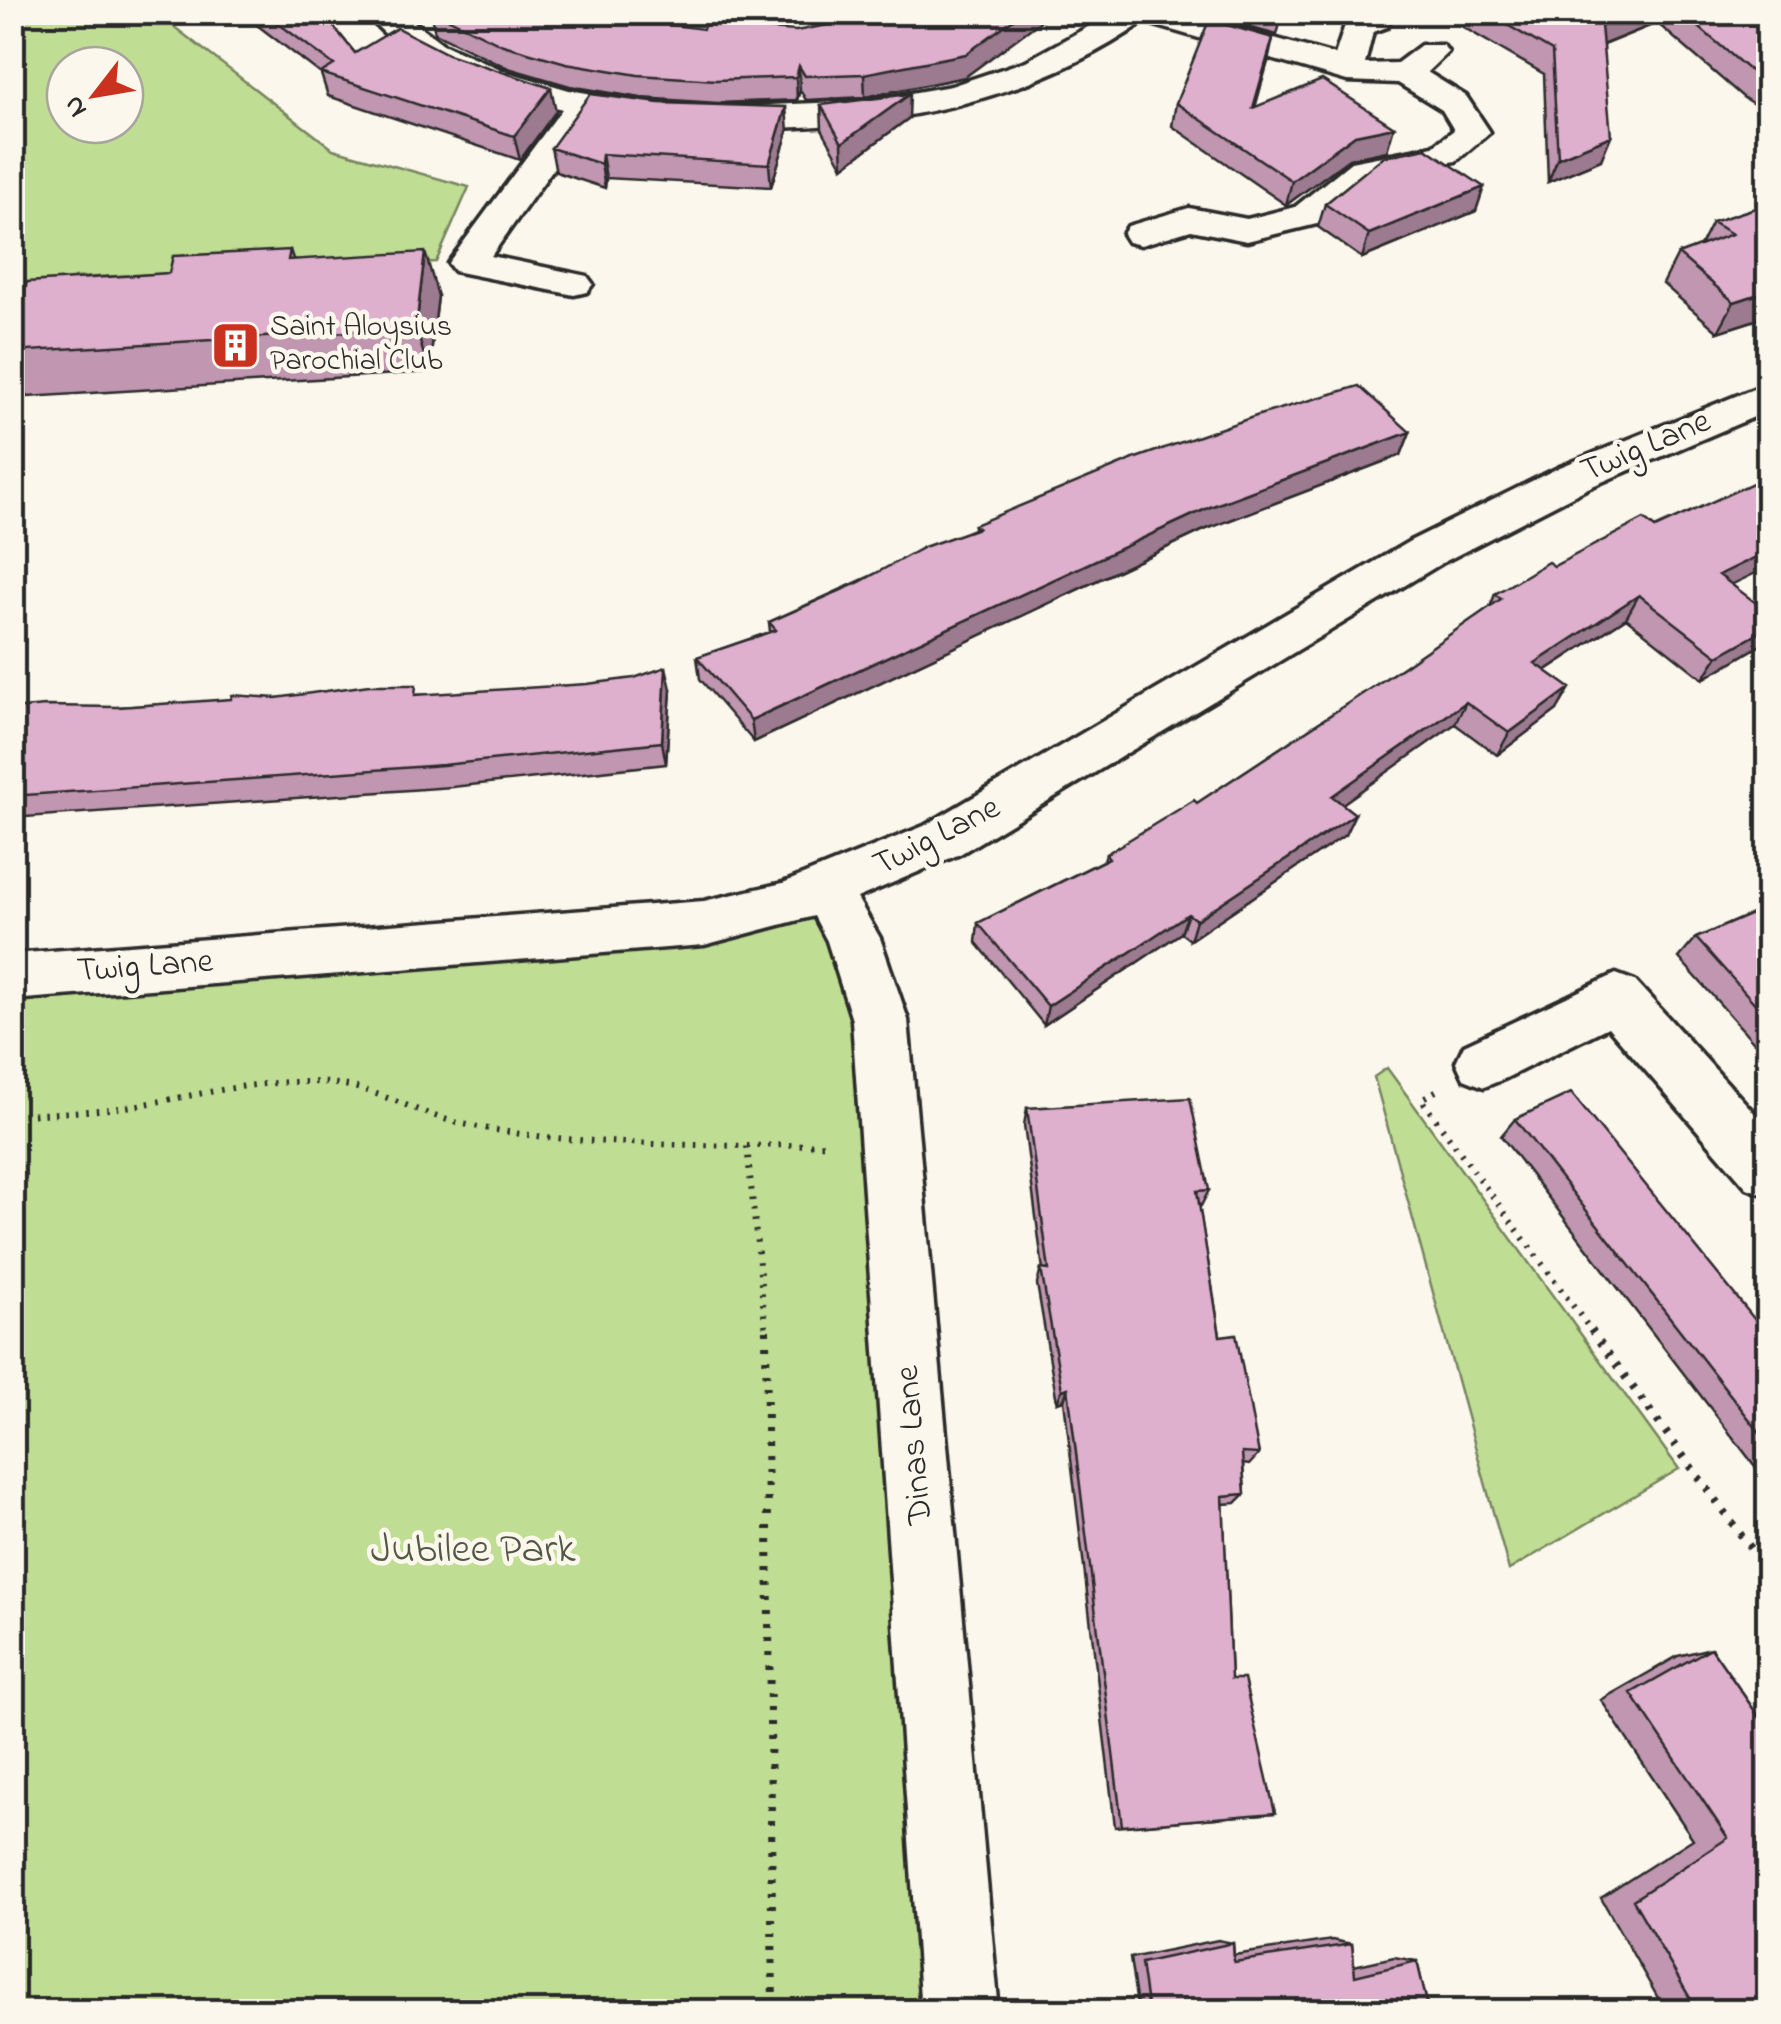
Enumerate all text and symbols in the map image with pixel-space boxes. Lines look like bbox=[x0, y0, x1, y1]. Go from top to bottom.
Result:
north arrow bbox=[45, 45, 145, 145]
text: N bbox=[54, 87, 99, 125]
place label: Saint Aloysius Parochial Club bbox=[270, 306, 452, 384]
building icon: Saint Aloysius Parochial Club bbox=[209, 319, 261, 371]
street label: Twig Lane bbox=[1573, 397, 1719, 497]
street label: Twig Lane bbox=[865, 783, 1010, 891]
street label: Twig Lane bbox=[75, 937, 215, 997]
street label: Dinas Lane bbox=[883, 1363, 947, 1528]
park label: Jubilee Park bbox=[370, 1520, 576, 1581]

